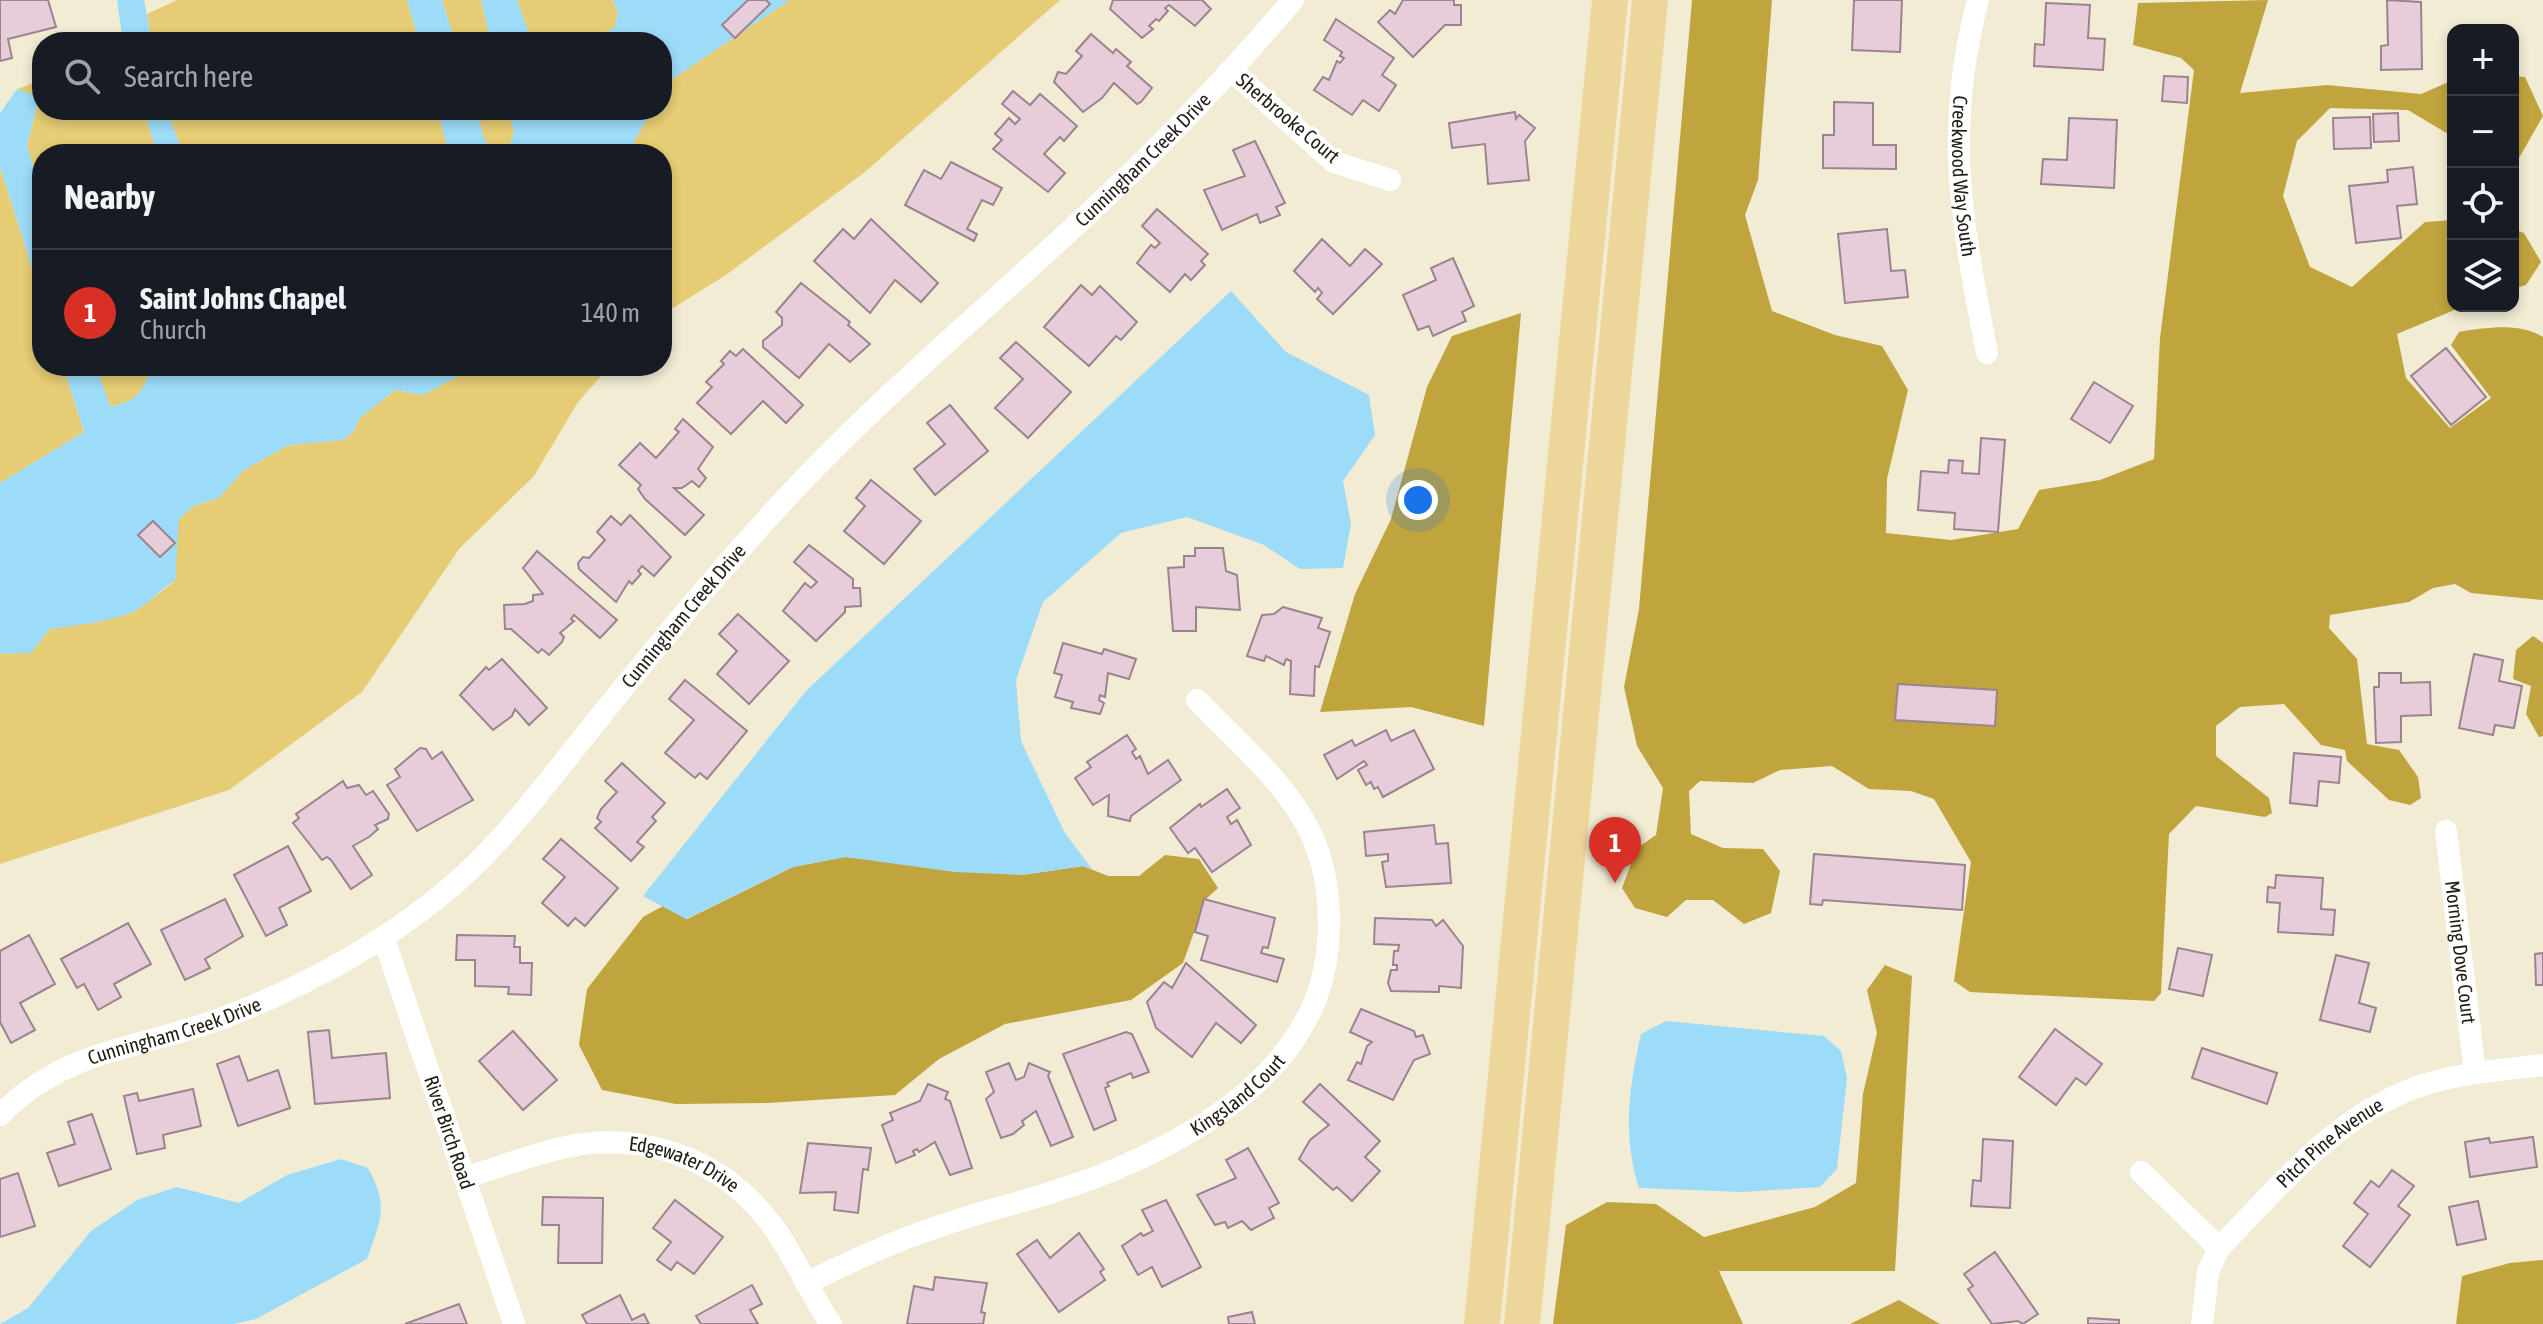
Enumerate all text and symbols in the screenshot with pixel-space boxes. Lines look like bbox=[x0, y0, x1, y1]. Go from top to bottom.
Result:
map controls bbox=[2447, 24, 2519, 312]
button: + bbox=[2447, 24, 2519, 96]
search box bbox=[32, 32, 672, 120]
icon: search bbox=[60, 54, 104, 98]
text: Search here bbox=[124, 59, 253, 93]
street label: Sherbrooke Court bbox=[1232, 68, 1345, 167]
street label: Cunningham Creek Drive bbox=[1070, 88, 1215, 231]
street label: Creekwood Way South bbox=[1948, 95, 1981, 258]
button: − bbox=[2447, 96, 2519, 168]
button: locate bbox=[2447, 168, 2519, 240]
text: Nearby bbox=[64, 177, 155, 216]
button: layers bbox=[2447, 240, 2519, 312]
text: Saint Johns Chapel bbox=[140, 281, 346, 315]
text: 1 bbox=[84, 298, 96, 328]
text: 140 m bbox=[581, 298, 640, 328]
text: Church bbox=[140, 315, 207, 345]
your location bbox=[1398, 480, 1438, 520]
street label: Cunningham Creek Drive bbox=[616, 539, 750, 692]
pin: 1 bbox=[1589, 817, 1641, 883]
street label: Morning Dove Court bbox=[2441, 879, 2481, 1025]
street label: Cunningham Creek Drive bbox=[84, 992, 264, 1069]
street label: Kingsland Court bbox=[1186, 1049, 1290, 1140]
street label: River Birch Road bbox=[420, 1072, 480, 1192]
street label: Pitch Pine Avenue bbox=[2271, 1093, 2387, 1192]
street label: Edgewater Drive bbox=[628, 1131, 744, 1196]

